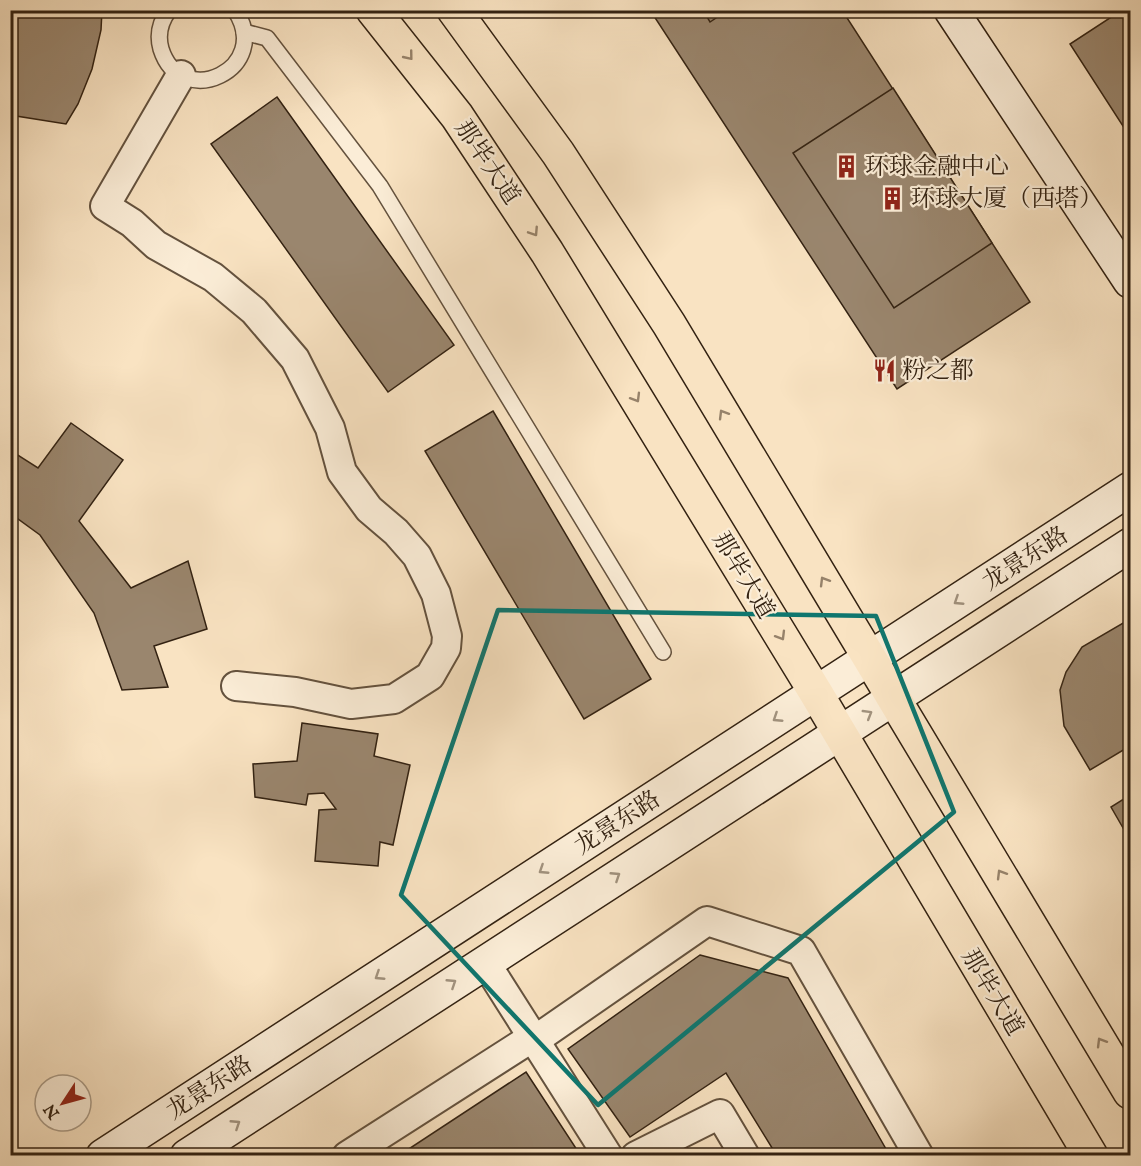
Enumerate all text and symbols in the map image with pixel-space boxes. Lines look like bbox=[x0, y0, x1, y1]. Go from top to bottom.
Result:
one-way arrow bbox=[402, 49, 413, 60]
street label: 那毕大道 bbox=[447, 114, 526, 211]
place label: 环球金融中心 bbox=[865, 152, 1009, 183]
building icon: 环球金融中心 bbox=[834, 153, 860, 179]
place label: 环球大厦（西塔） bbox=[911, 184, 1103, 215]
building icon: 环球大厦（西塔） bbox=[880, 185, 906, 211]
one-way arrow bbox=[527, 225, 538, 236]
place label: 粉之都 bbox=[902, 356, 974, 387]
restaurant icon: 粉之都 bbox=[871, 357, 897, 383]
one-way arrow bbox=[629, 392, 641, 402]
one-way arrow bbox=[719, 410, 731, 420]
street label: 龙景东路 bbox=[977, 520, 1075, 598]
street label: 那毕大道 bbox=[705, 527, 781, 625]
one-way arrow bbox=[820, 577, 832, 587]
one-way arrow bbox=[954, 594, 964, 606]
one-way arrow bbox=[774, 630, 786, 640]
one-way arrow bbox=[862, 709, 872, 721]
one-way arrow bbox=[773, 711, 783, 723]
street label: 龙景东路 bbox=[569, 784, 667, 862]
one-way arrow bbox=[538, 863, 549, 874]
one-way arrow bbox=[996, 870, 1008, 880]
one-way arrow bbox=[609, 873, 620, 884]
street label: 那毕大道 bbox=[954, 944, 1030, 1042]
one-way arrow bbox=[375, 969, 385, 981]
one-way arrow bbox=[445, 979, 456, 990]
one-way arrow bbox=[1096, 1038, 1108, 1048]
street label: 龙景东路 bbox=[161, 1049, 259, 1127]
north arrow bbox=[33, 1073, 93, 1133]
text: N bbox=[40, 1099, 65, 1123]
one-way arrow bbox=[230, 1119, 240, 1131]

